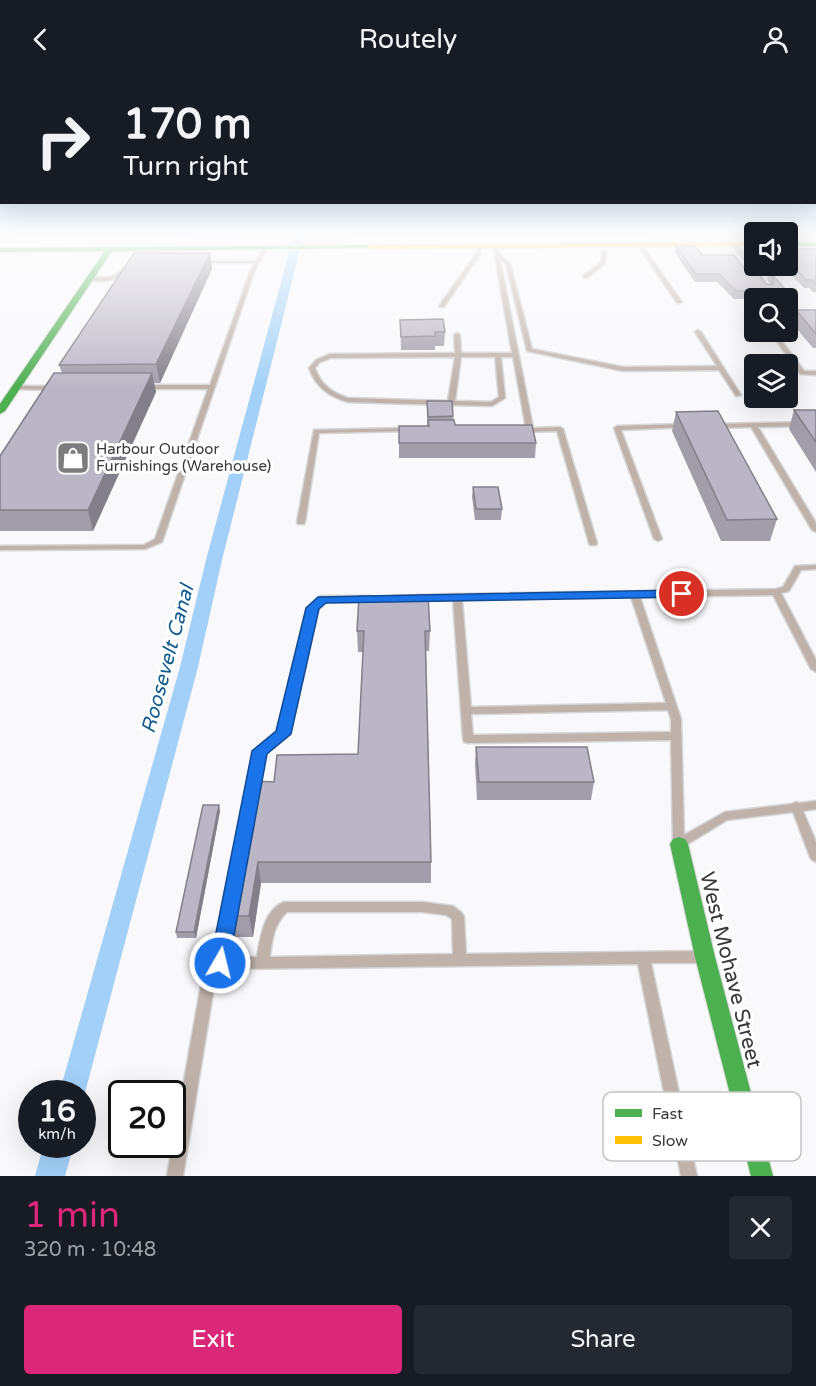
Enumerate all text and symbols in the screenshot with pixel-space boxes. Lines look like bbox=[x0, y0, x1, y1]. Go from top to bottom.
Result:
icon: back bbox=[24, 23, 57, 56]
text: Routely bbox=[359, 23, 457, 56]
icon: person bbox=[759, 23, 792, 56]
text: 170 m bbox=[123, 99, 252, 150]
icon: right bbox=[24, 102, 102, 180]
text: Turn right bbox=[123, 150, 249, 183]
map controls bbox=[744, 222, 798, 408]
button: sound bbox=[744, 222, 798, 276]
button: search bbox=[744, 288, 798, 342]
button: layers bbox=[744, 354, 798, 408]
shop icon: Harbour Outdoor Furnishings (Warehouse) bbox=[55, 440, 91, 476]
place label: Harbour Outdoor Furnishings (Warehouse) bbox=[96, 440, 271, 475]
pin bbox=[656, 568, 707, 619]
icon: arrive bbox=[665, 577, 698, 610]
water label: Roosevelt Canal bbox=[137, 581, 200, 736]
street label: West Mohave Street bbox=[694, 869, 767, 1071]
position arrow bbox=[188, 931, 252, 995]
speed limit sign: 20 bbox=[108, 1080, 186, 1158]
legend bbox=[603, 1092, 801, 1161]
text: 16 bbox=[38, 1093, 76, 1130]
text: Fast bbox=[652, 1104, 683, 1124]
text: km/h bbox=[38, 1125, 76, 1143]
text: Slow bbox=[652, 1131, 688, 1151]
text: 1 min bbox=[24, 1194, 120, 1237]
button: close bbox=[729, 1196, 792, 1259]
text: 320 m · 10:48 bbox=[24, 1238, 156, 1262]
button: Exit bbox=[24, 1305, 402, 1374]
button: Share bbox=[414, 1305, 792, 1374]

